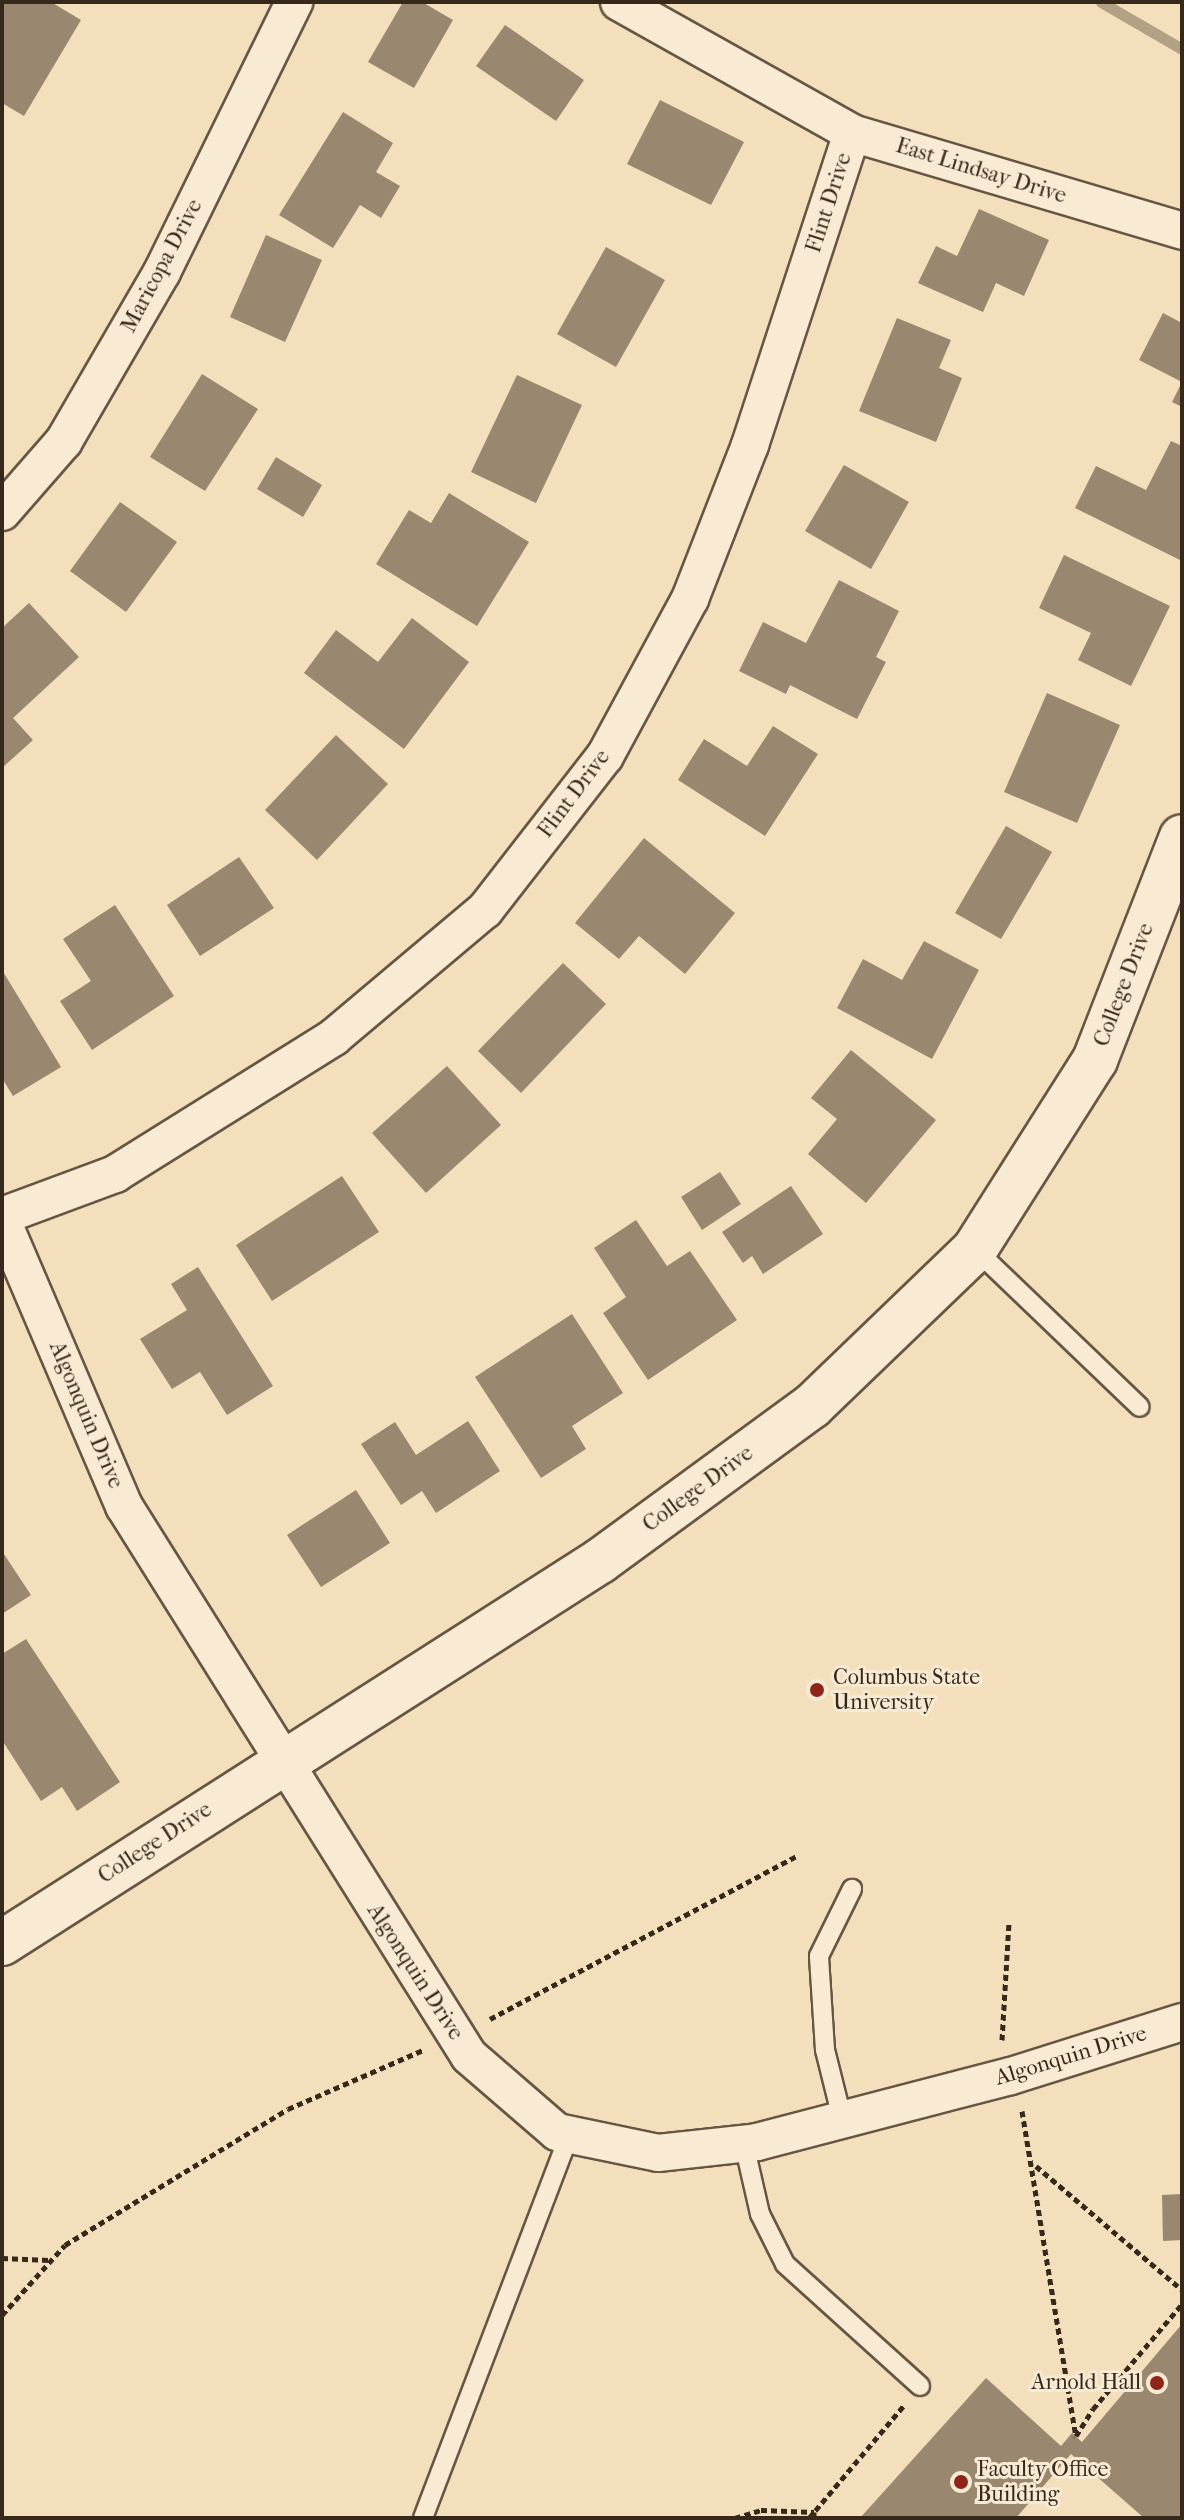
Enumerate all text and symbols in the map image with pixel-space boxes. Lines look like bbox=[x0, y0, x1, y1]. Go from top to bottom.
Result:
street label: East Lindsay Drive bbox=[893, 133, 1069, 209]
street label: Flint Drive bbox=[800, 150, 858, 256]
street label: Maricopa Drive bbox=[116, 195, 208, 337]
street label: Flint Drive bbox=[532, 745, 616, 843]
street label: College Drive bbox=[1088, 920, 1160, 1050]
street label: Algonquin Drive bbox=[43, 1337, 129, 1493]
street label: College Drive bbox=[638, 1440, 758, 1538]
place label: Columbus State University bbox=[833, 1664, 980, 1716]
marker: Columbus State University bbox=[808, 1681, 826, 1699]
street label: College Drive bbox=[93, 1797, 217, 1889]
street label: Algonquin Drive bbox=[361, 1899, 469, 2045]
street label: Algonquin Drive bbox=[992, 2020, 1150, 2092]
place label: Arnold Hall bbox=[1031, 2370, 1141, 2396]
marker: Arnold Hall bbox=[1148, 2374, 1166, 2392]
place label: Faculty Office Building bbox=[977, 2456, 1108, 2508]
marker: Faculty Office Building bbox=[952, 2473, 970, 2491]

